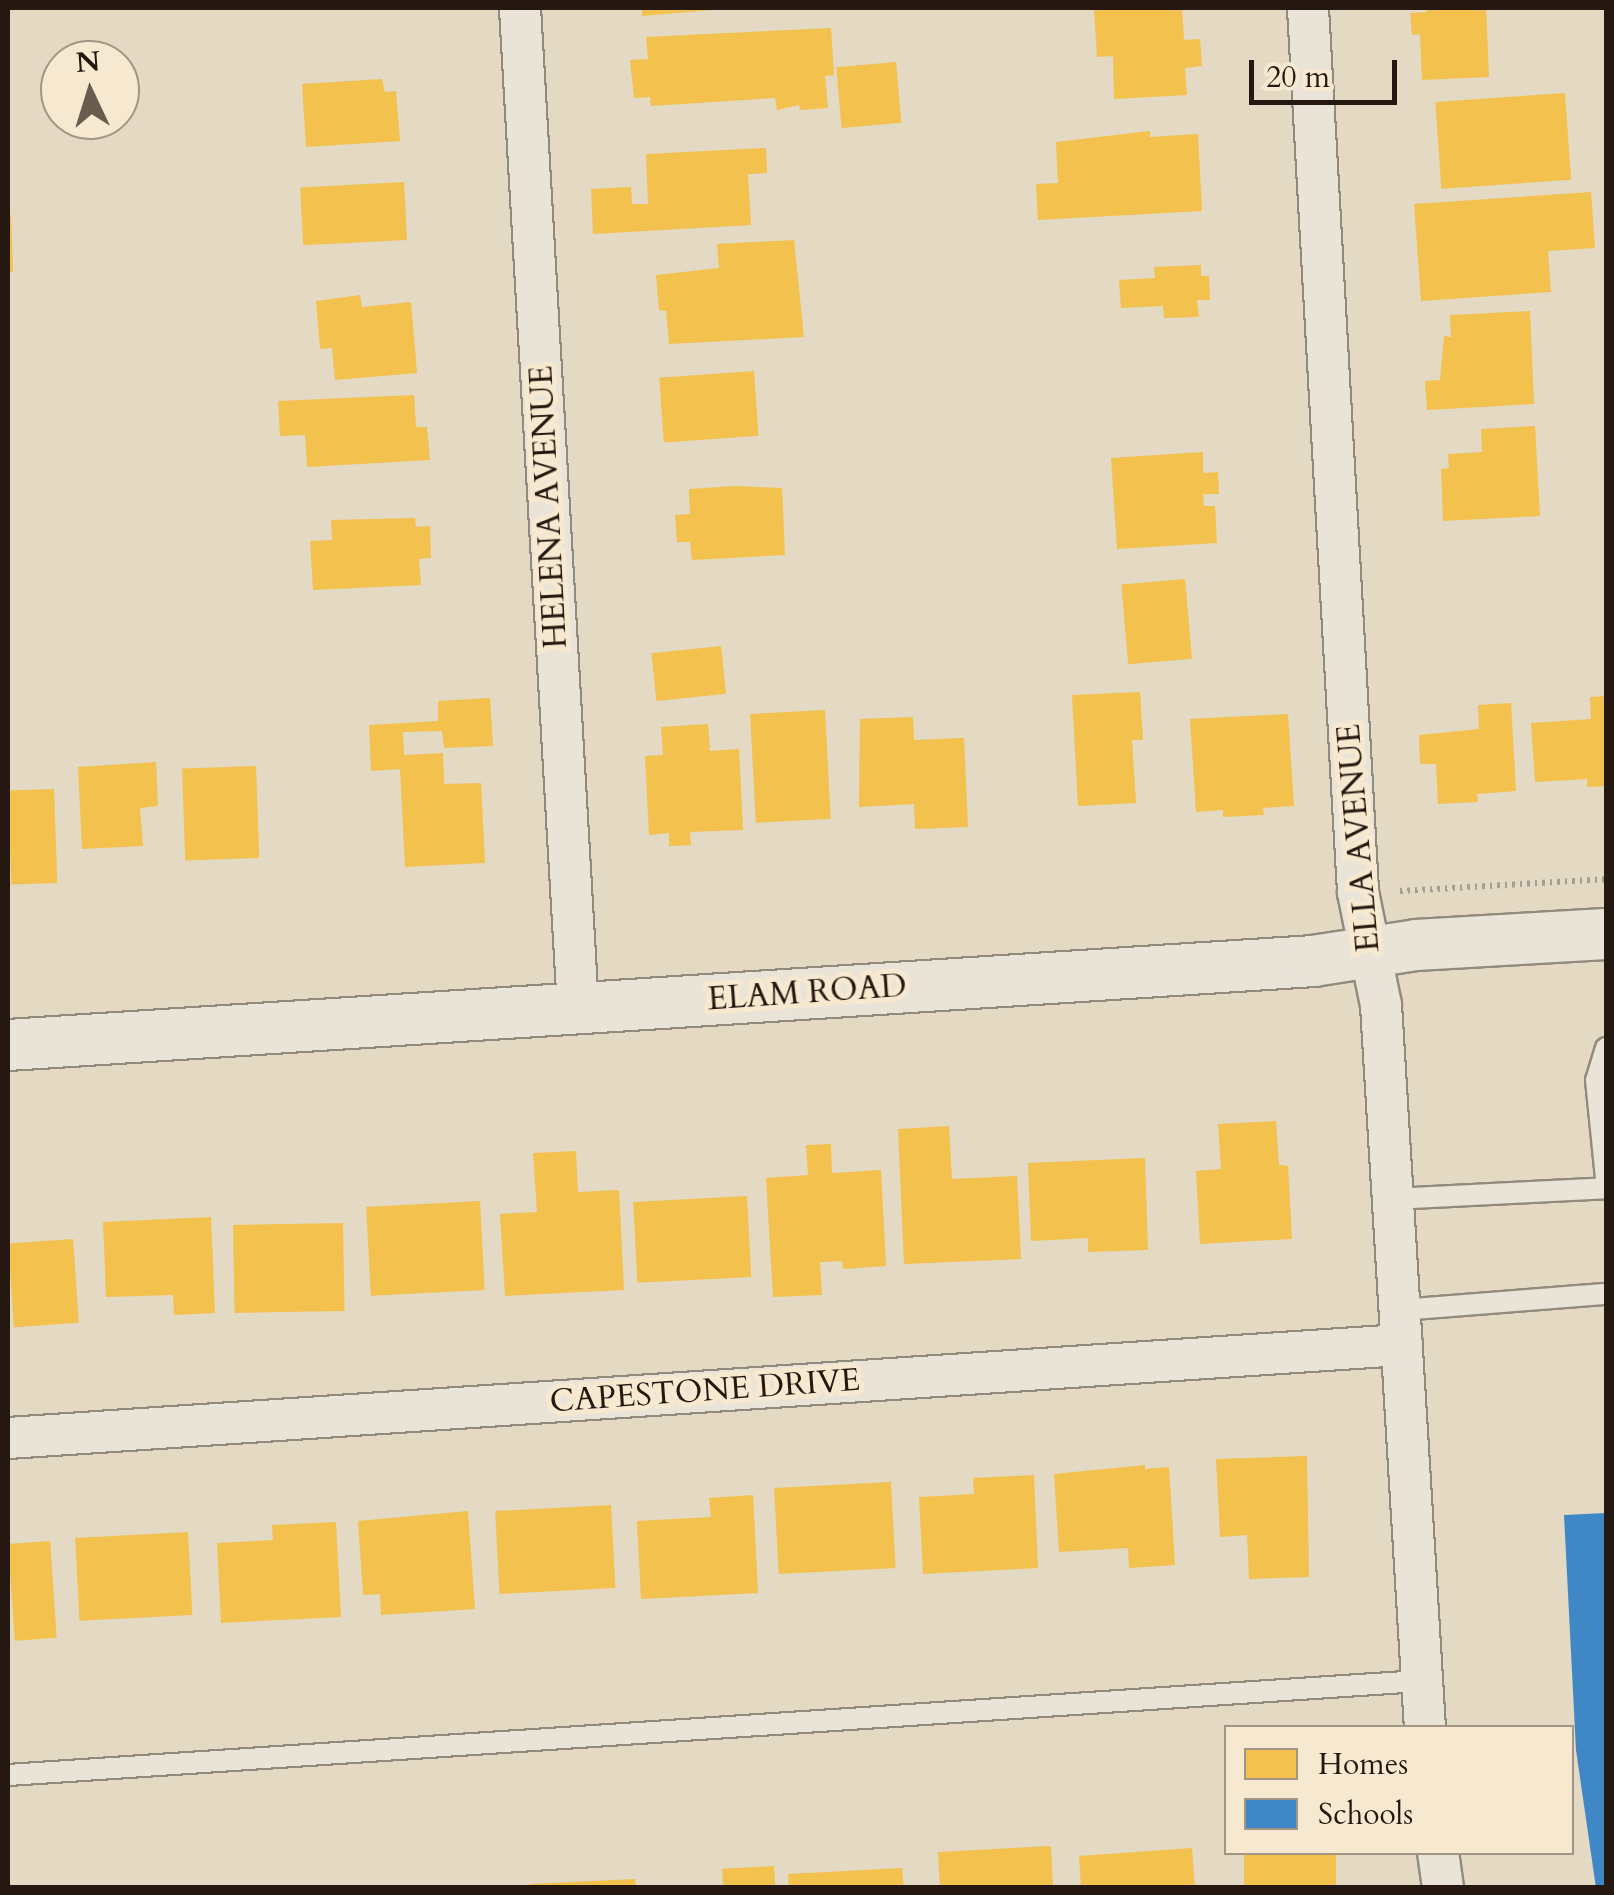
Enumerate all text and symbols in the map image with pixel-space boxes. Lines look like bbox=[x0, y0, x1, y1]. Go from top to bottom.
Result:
north arrow bbox=[40, 40, 140, 140]
scale bar bbox=[1254, 40, 1402, 102]
text: N bbox=[75, 42, 101, 82]
text: 20 m bbox=[1266, 57, 1330, 98]
street label: HELENA AVENUE bbox=[522, 364, 576, 650]
street label: ELLA AVENUE bbox=[1330, 722, 1388, 954]
street label: ELAM ROAD bbox=[706, 967, 908, 1019]
street label: CAPESTONE DRIVE bbox=[549, 1361, 861, 1421]
legend bbox=[1224, 1725, 1574, 1855]
text: Homes bbox=[1318, 1744, 1408, 1785]
text: Schools bbox=[1318, 1794, 1413, 1835]

